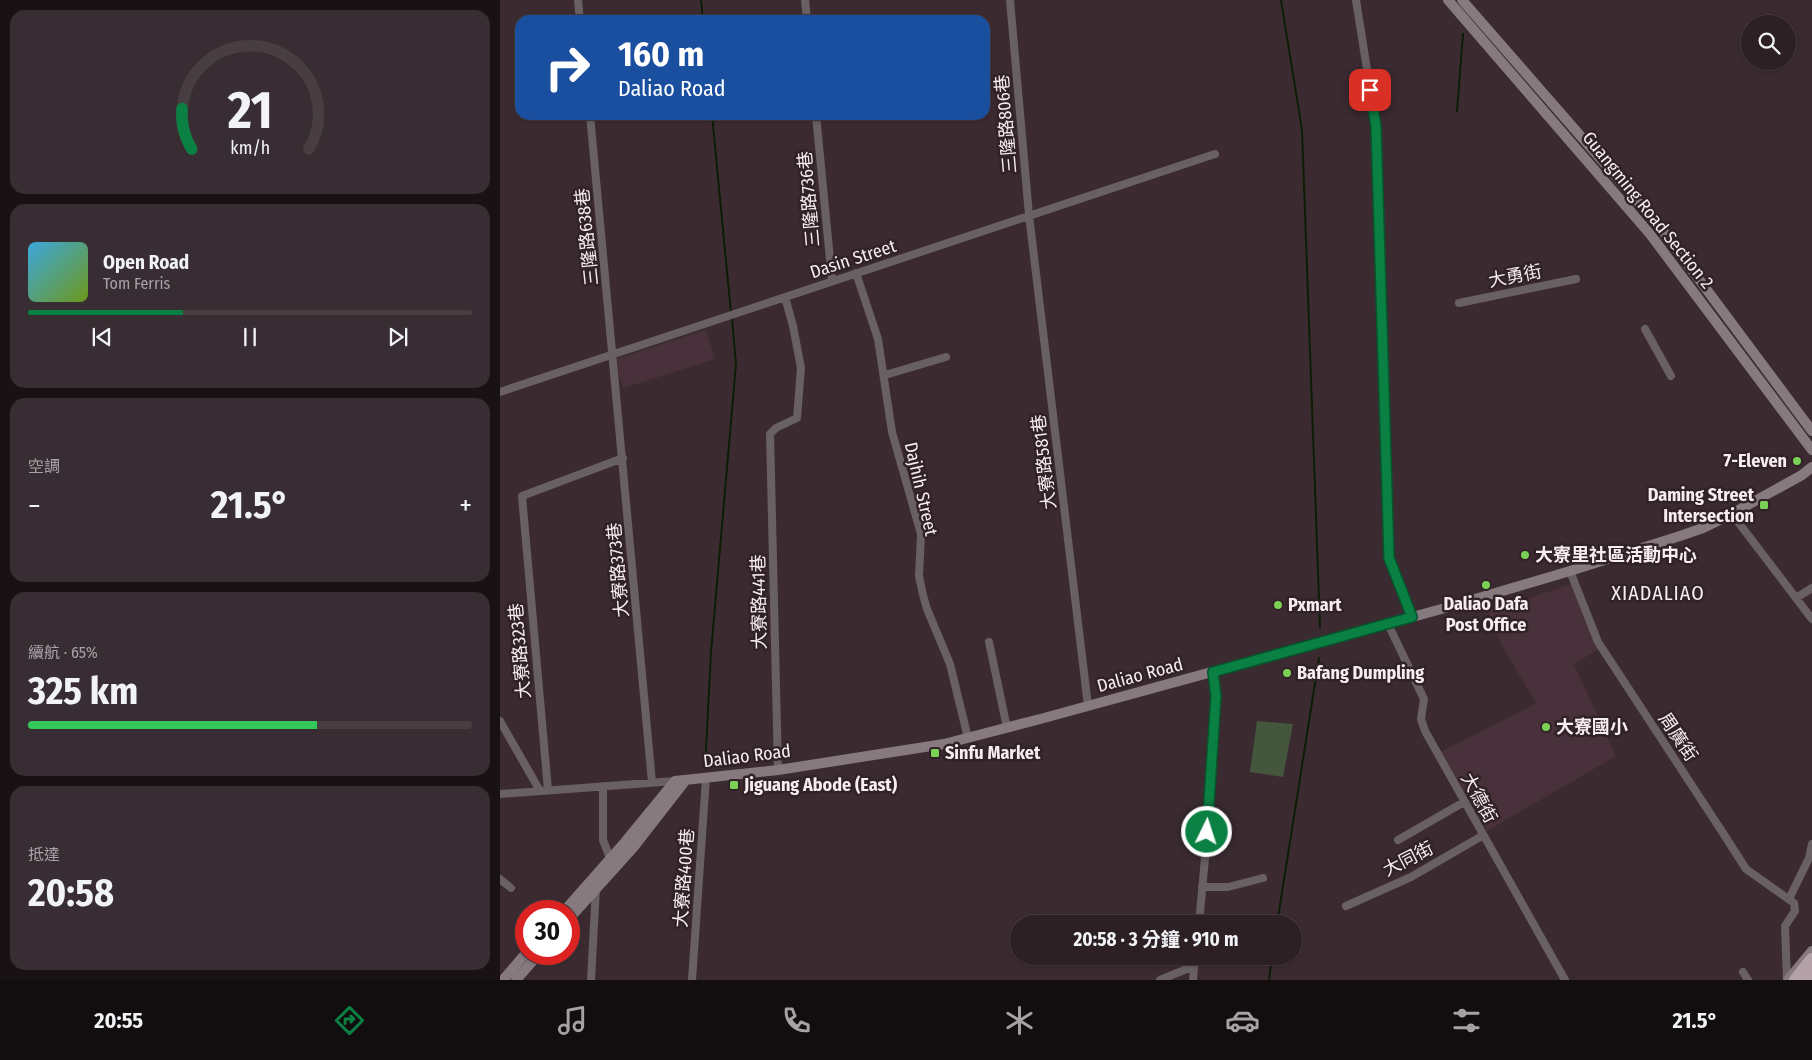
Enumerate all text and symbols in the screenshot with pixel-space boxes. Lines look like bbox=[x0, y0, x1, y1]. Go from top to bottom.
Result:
map controls bbox=[1741, 15, 1796, 70]
button: search bbox=[1741, 15, 1796, 70]
text: 160 m bbox=[618, 33, 704, 75]
icon: right bbox=[535, 35, 600, 100]
pin bbox=[1349, 69, 1391, 111]
street label: 三隆路806巷 bbox=[991, 74, 1021, 174]
text: Daliao Road bbox=[618, 75, 726, 102]
icon: arrive bbox=[1356, 76, 1384, 104]
text: 21 bbox=[226, 79, 273, 142]
street label: Guangming Road Section 2 bbox=[1578, 127, 1718, 293]
text: km/h bbox=[230, 137, 270, 159]
street label: 三隆路736巷 bbox=[794, 150, 824, 248]
street label: 三隆路638巷 bbox=[571, 187, 603, 287]
street label: Dasin Street bbox=[807, 235, 899, 283]
text: Open Road bbox=[103, 251, 189, 274]
street label: 大勇街 bbox=[1486, 260, 1544, 292]
text: Tom Ferris bbox=[103, 274, 170, 293]
icon: previous bbox=[88, 323, 116, 351]
icon: pause bbox=[236, 323, 264, 351]
icon: next bbox=[384, 323, 412, 351]
street label: 大寮路581巷 bbox=[1027, 413, 1061, 511]
street label: Dajhih Street bbox=[900, 440, 942, 538]
place label: 7-Eleven bbox=[1724, 450, 1787, 472]
marker: 7-Eleven bbox=[1791, 455, 1803, 467]
text: 空調 bbox=[28, 457, 60, 476]
text: 21.5° bbox=[211, 482, 289, 528]
place label: Daming Street Intersection bbox=[1648, 484, 1755, 527]
text: − bbox=[28, 489, 41, 522]
text: + bbox=[459, 489, 472, 522]
marker: Daming Street Intersection bbox=[1758, 499, 1770, 511]
street label: 大寮路373巷 bbox=[603, 522, 633, 618]
place label: 大寮里社區活動中心 bbox=[1535, 544, 1697, 566]
marker: 大寮里社區活動中心 bbox=[1519, 549, 1531, 561]
street label: 大寮路441巷 bbox=[747, 554, 771, 650]
marker: Daliao Dafa Post Office bbox=[1480, 579, 1492, 591]
district label: XIADALIAO bbox=[1611, 581, 1705, 605]
place label: Daliao Dafa Post Office bbox=[1443, 593, 1529, 636]
place label: Pxmart bbox=[1288, 594, 1342, 616]
marker: Pxmart bbox=[1272, 599, 1284, 611]
street label: 大寮路323巷 bbox=[505, 602, 535, 700]
text: 續航 · 65% bbox=[28, 643, 98, 662]
street label: Daliao Road bbox=[1095, 653, 1185, 697]
place label: Bafang Dumpling bbox=[1297, 662, 1424, 684]
marker: Bafang Dumpling bbox=[1281, 667, 1293, 679]
text: 325 km bbox=[28, 668, 138, 714]
street label: 周廣街 bbox=[1654, 708, 1702, 766]
place label: 大寮國小 bbox=[1556, 716, 1628, 738]
marker: 大寮國小 bbox=[1540, 721, 1552, 733]
street label: Daliao Road bbox=[702, 740, 792, 772]
place label: Sinfu Market bbox=[945, 742, 1041, 764]
marker: Sinfu Market bbox=[929, 747, 941, 759]
street label: 大德街 bbox=[1456, 769, 1502, 827]
place label: Jiguang Abode (East) bbox=[743, 774, 898, 796]
marker: Jiguang Abode (East) bbox=[728, 779, 740, 791]
position arrow bbox=[1180, 805, 1232, 857]
street label: 大寮路400巷 bbox=[670, 828, 698, 928]
street label: 大同街 bbox=[1379, 837, 1437, 881]
text: 抵達 bbox=[28, 845, 60, 864]
text: 20:58 bbox=[28, 870, 114, 916]
speed limit sign: 30 bbox=[515, 900, 580, 965]
text: 20:58 · 3 分鐘 · 910 m bbox=[1074, 928, 1238, 951]
icon: directions bbox=[332, 1003, 367, 1038]
icon: music bbox=[555, 1003, 590, 1038]
icon: phone bbox=[779, 1003, 814, 1038]
icon: climate bbox=[1002, 1003, 1037, 1038]
icon: car bbox=[1225, 1003, 1260, 1038]
icon: filters bbox=[1449, 1003, 1484, 1038]
text: 20:55 bbox=[94, 1007, 143, 1034]
text: 21.5° bbox=[1672, 1007, 1718, 1034]

